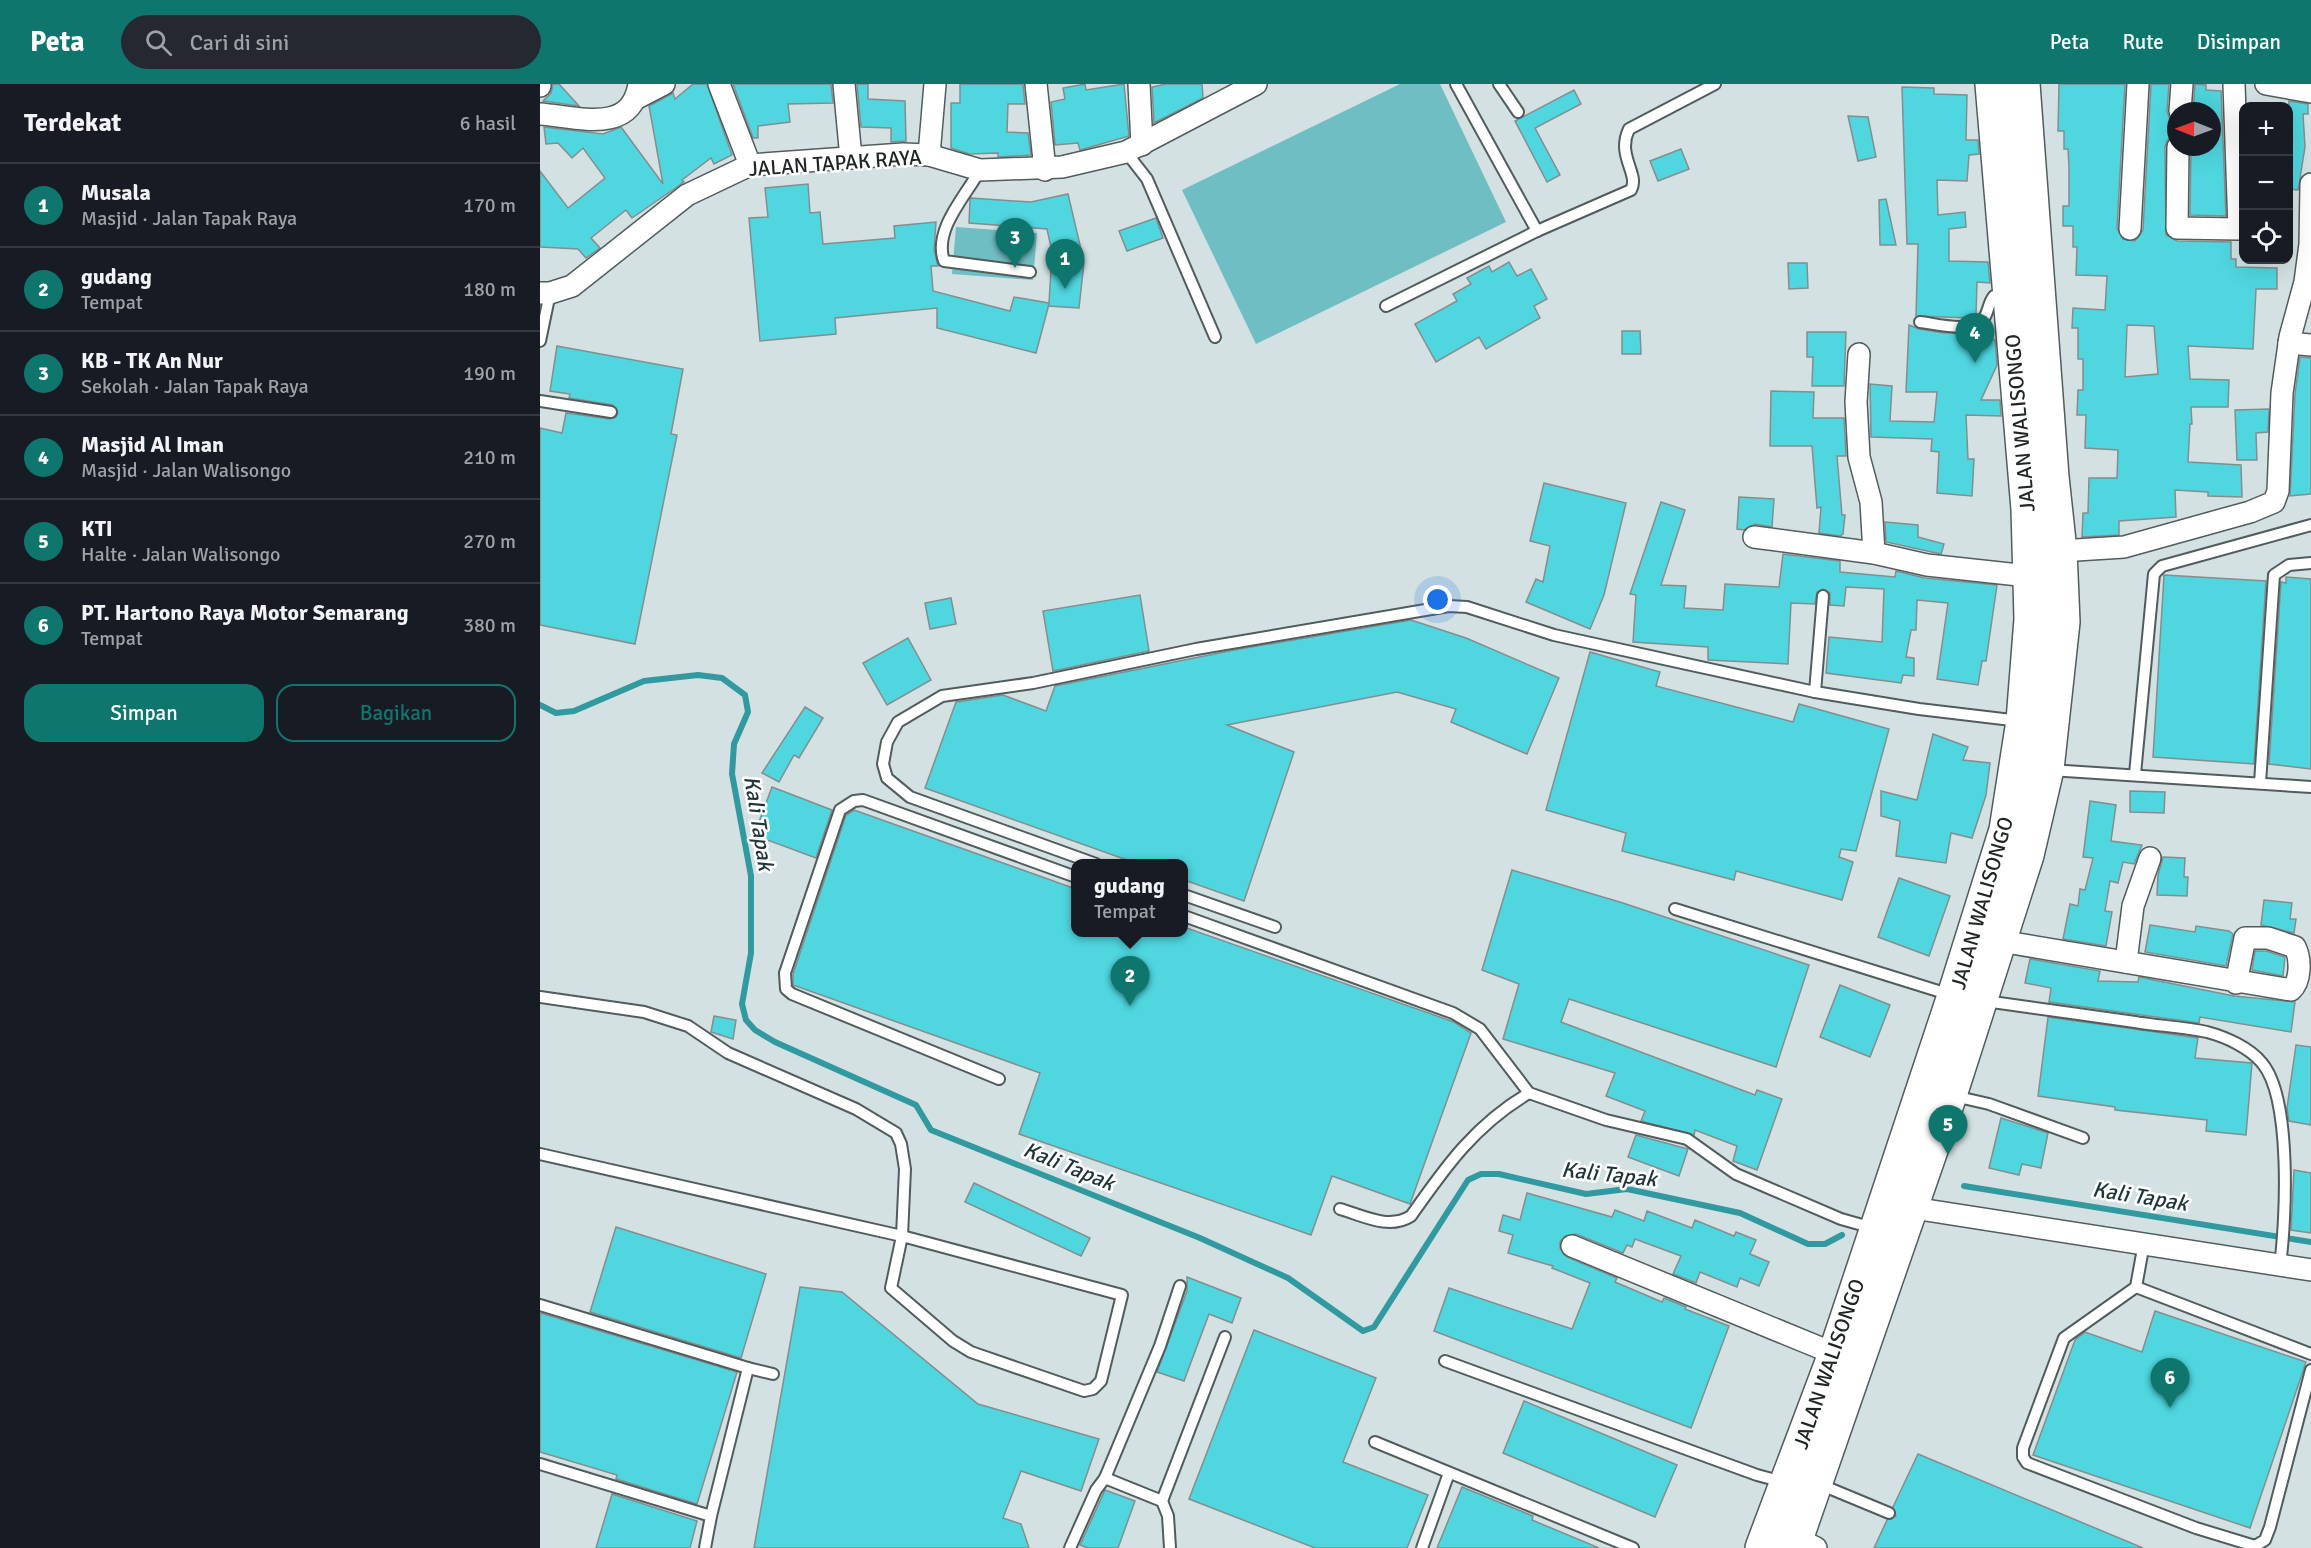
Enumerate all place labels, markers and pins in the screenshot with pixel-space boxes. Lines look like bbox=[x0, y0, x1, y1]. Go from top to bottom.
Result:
pin: 3 bbox=[996, 218, 1034, 268]
pin: 1 bbox=[1046, 240, 1084, 289]
pin: 4 bbox=[1956, 314, 1994, 363]
pin: 2 bbox=[1110, 956, 1150, 1006]
pin: 5 bbox=[1928, 1106, 1968, 1155]
pin: 6 bbox=[2150, 1358, 2190, 1408]

